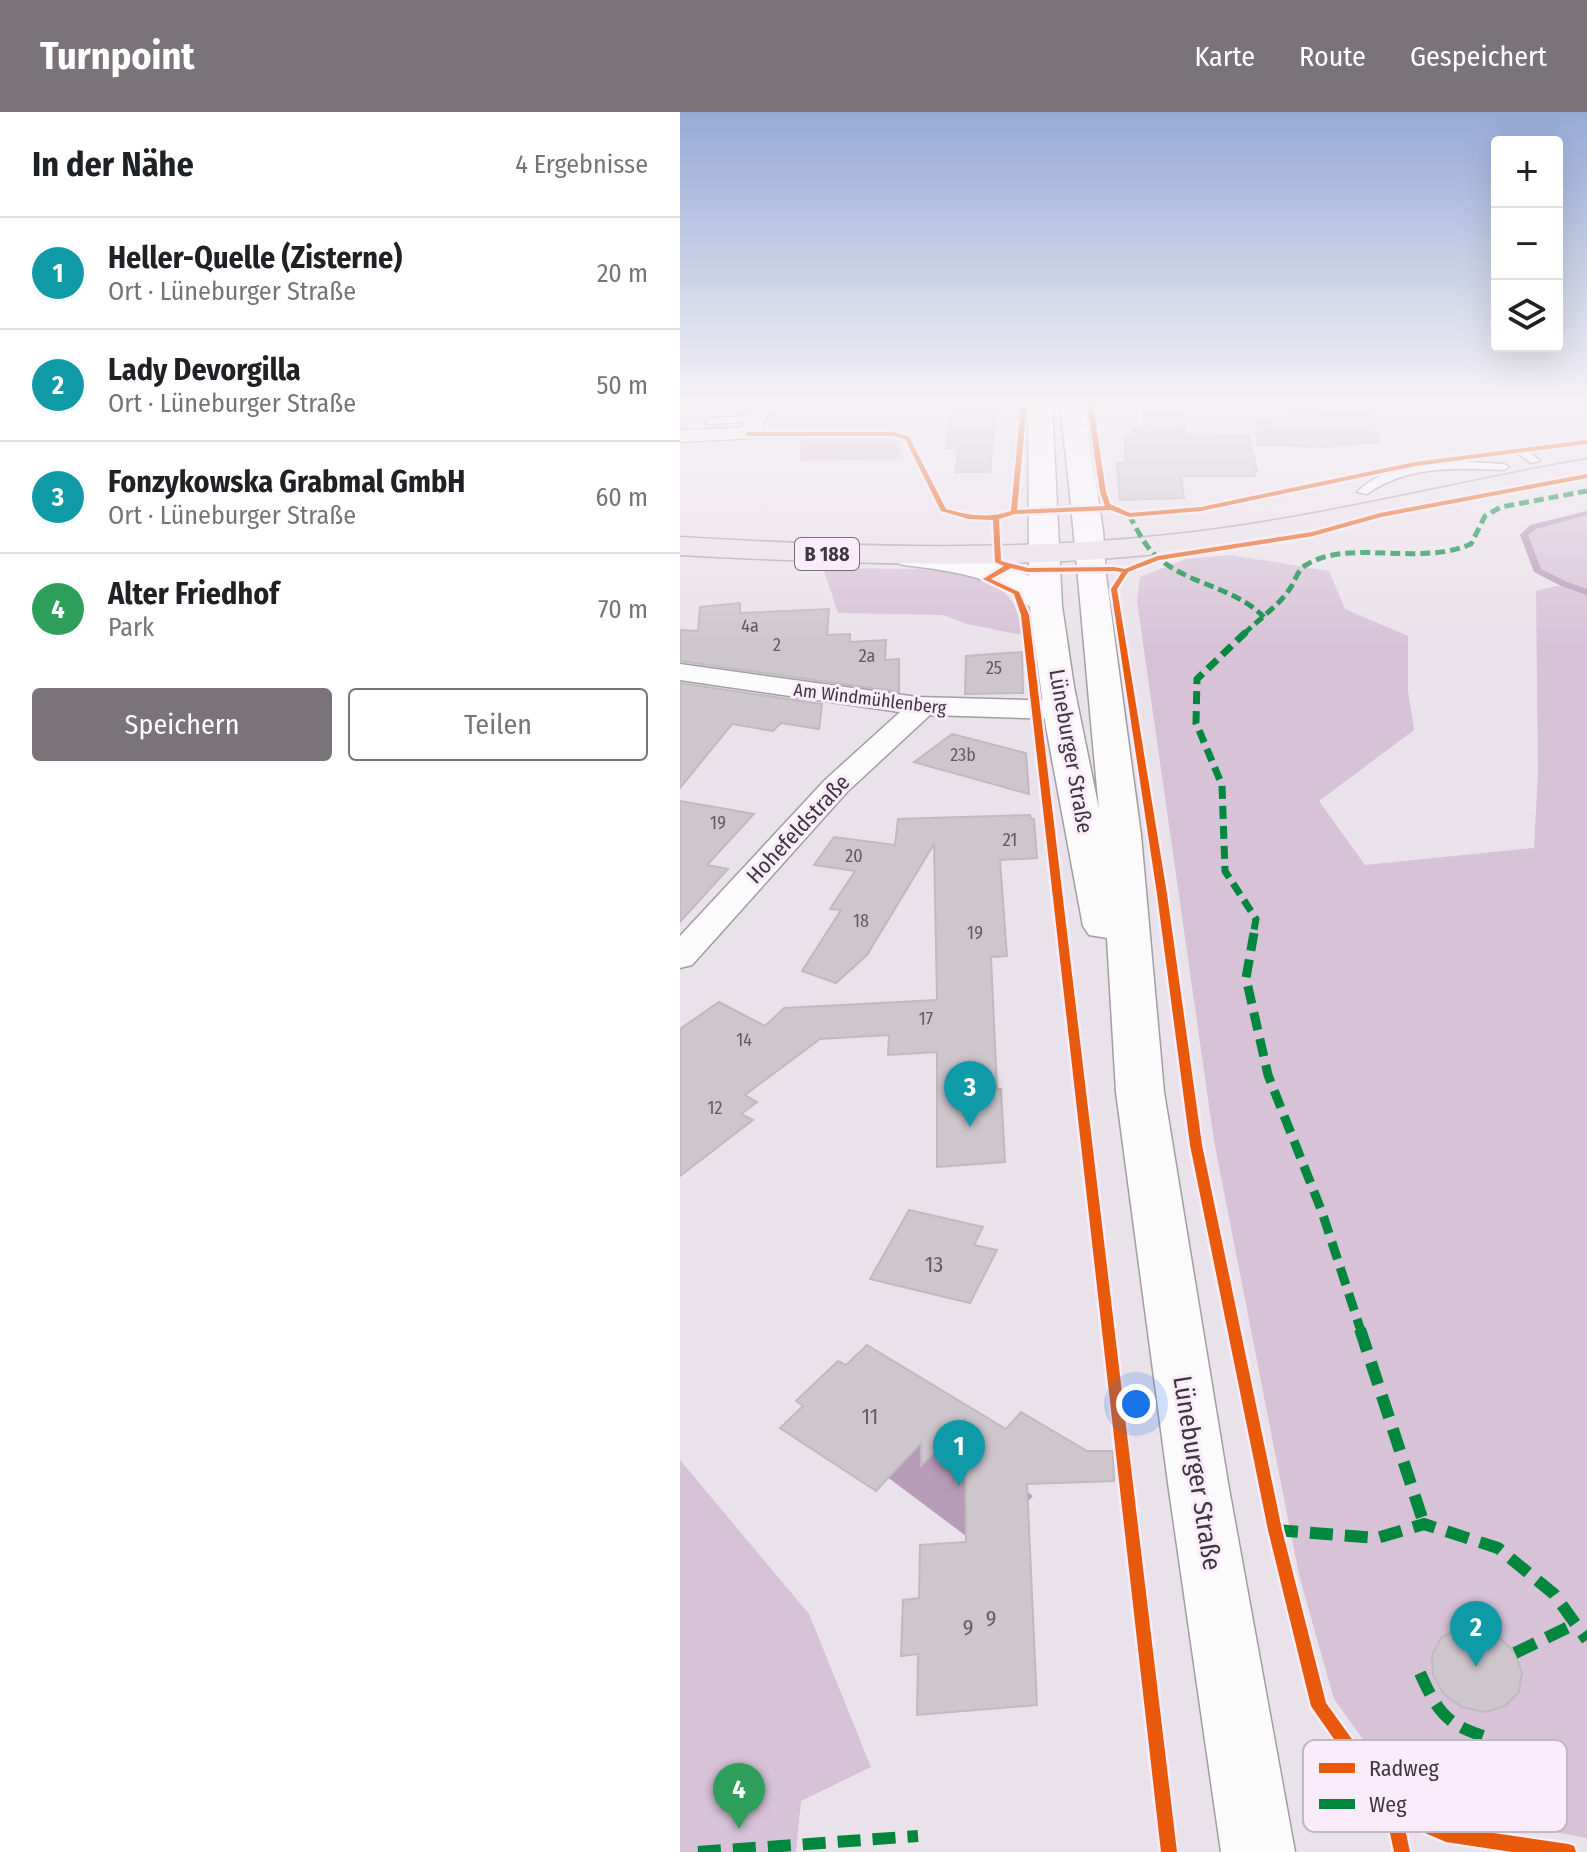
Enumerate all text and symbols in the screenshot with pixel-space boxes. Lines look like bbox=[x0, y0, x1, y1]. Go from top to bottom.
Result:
text: Turnpoint bbox=[40, 33, 195, 79]
text: Karte bbox=[1194, 40, 1255, 73]
text: Route bbox=[1299, 40, 1366, 73]
text: Gespeichert bbox=[1410, 40, 1547, 73]
map controls bbox=[1491, 136, 1563, 352]
button: + bbox=[1491, 136, 1563, 208]
text: In der Nähe bbox=[32, 144, 194, 185]
text: 4 Ergebnisse bbox=[515, 149, 648, 180]
button: − bbox=[1491, 208, 1563, 280]
text: Heller-Quelle (Zisterne) bbox=[108, 240, 402, 276]
text: 1 bbox=[53, 258, 64, 289]
text: 20 m bbox=[597, 258, 648, 289]
text: Ort · Lüneburger Straße bbox=[108, 276, 356, 307]
button: layers bbox=[1491, 280, 1563, 352]
text: Lady Devorgilla bbox=[108, 352, 301, 388]
text: 2 bbox=[52, 370, 64, 401]
text: 50 m bbox=[596, 370, 648, 401]
text: Ort · Lüneburger Straße bbox=[108, 388, 356, 419]
text: Fonzykowska Grabmal GmbH bbox=[108, 464, 465, 500]
text: 3 bbox=[52, 482, 64, 513]
text: 60 m bbox=[595, 482, 648, 513]
text: Ort · Lüneburger Straße bbox=[108, 500, 356, 531]
road number: B 188 bbox=[795, 538, 859, 570]
text: Alter Friedhof bbox=[108, 576, 279, 612]
text: 4 bbox=[51, 594, 65, 625]
text: 70 m bbox=[598, 594, 648, 625]
text: Park bbox=[108, 612, 154, 643]
house number: 4a bbox=[741, 615, 759, 637]
house number: 2 bbox=[773, 634, 781, 656]
house number: 2a bbox=[859, 645, 875, 667]
house number: 25 bbox=[986, 657, 1002, 679]
street label: Lüneburger Straße bbox=[1043, 667, 1099, 835]
street label: Am Windmühlenberg bbox=[793, 679, 948, 719]
button: Speichern bbox=[32, 688, 332, 761]
button: Teilen bbox=[348, 688, 648, 761]
house number: 23b bbox=[950, 744, 976, 766]
street label: Hohefeldstraße bbox=[741, 769, 855, 889]
house number: 19 bbox=[710, 812, 726, 834]
house number: 21 bbox=[1003, 829, 1017, 851]
house number: 20 bbox=[845, 845, 863, 867]
house number: 18 bbox=[853, 910, 869, 932]
house number: 19 bbox=[967, 922, 983, 944]
house number: 17 bbox=[919, 1008, 933, 1030]
house number: 14 bbox=[736, 1029, 752, 1051]
pin: 3 bbox=[944, 1061, 996, 1127]
house number: 12 bbox=[708, 1097, 723, 1119]
house number: 13 bbox=[925, 1251, 943, 1278]
street label: Lüneburger Straße bbox=[1166, 1374, 1228, 1572]
your location bbox=[1116, 1384, 1156, 1424]
house number: 11 bbox=[862, 1403, 878, 1430]
pin: 1 bbox=[933, 1420, 985, 1486]
pin: 2 bbox=[1450, 1601, 1502, 1667]
house number: 9 bbox=[986, 1605, 996, 1632]
house number: 9 bbox=[963, 1614, 973, 1641]
legend bbox=[1303, 1740, 1567, 1832]
text: Radweg bbox=[1369, 1755, 1440, 1782]
pin: 4 bbox=[713, 1763, 765, 1829]
text: Weg bbox=[1369, 1791, 1407, 1818]

